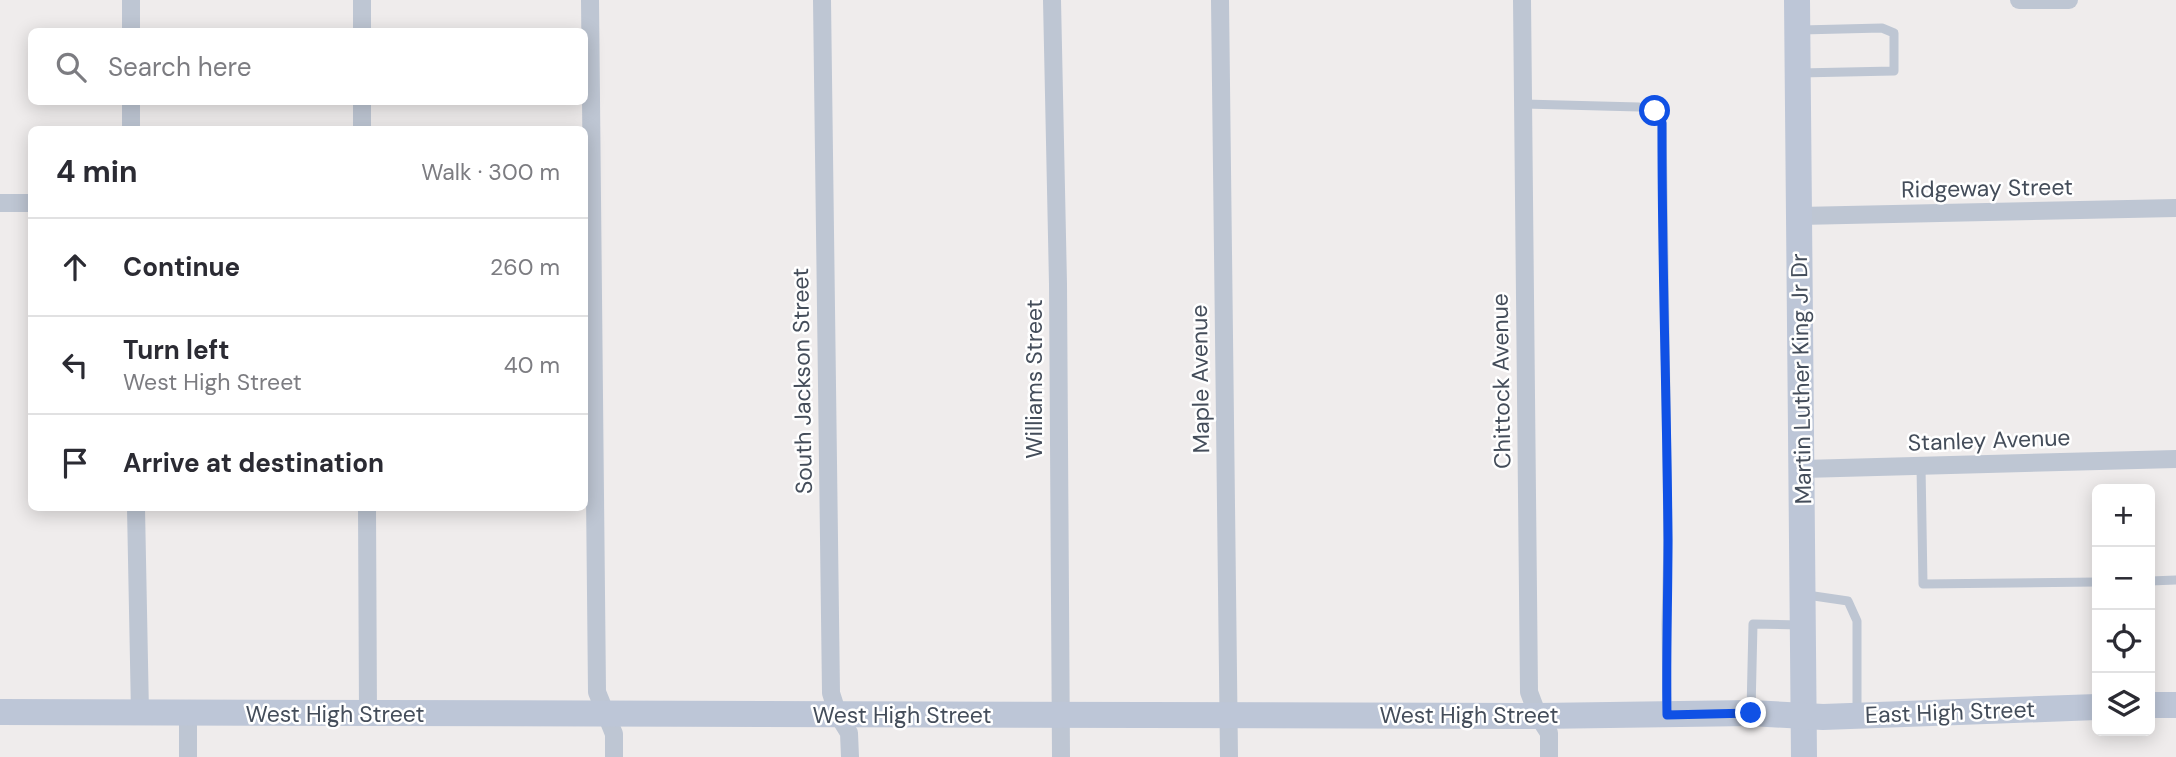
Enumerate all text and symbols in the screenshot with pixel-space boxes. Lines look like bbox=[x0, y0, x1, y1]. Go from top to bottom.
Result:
search box bbox=[28, 28, 588, 105]
icon: search bbox=[52, 48, 90, 86]
text: Search here bbox=[108, 50, 251, 84]
route start bbox=[1639, 95, 1670, 126]
text: 4 min bbox=[56, 152, 138, 191]
text: Walk · 300 m bbox=[421, 157, 560, 187]
street label: Ridgeway Street bbox=[1901, 172, 2073, 204]
icon: ahead bbox=[56, 248, 94, 286]
text: Continue bbox=[123, 250, 240, 284]
text: 260 m bbox=[490, 252, 560, 282]
street label: Martin Luther King Jr Dr bbox=[1784, 253, 1818, 505]
street label: South Jackson Street bbox=[785, 268, 819, 494]
street label: Chittock Avenue bbox=[1484, 293, 1518, 469]
street label: Williams Street bbox=[1019, 299, 1049, 459]
street label: Maple Avenue bbox=[1184, 304, 1216, 454]
text: Turn left bbox=[123, 333, 230, 367]
icon: left bbox=[56, 346, 94, 384]
text: 40 m bbox=[504, 350, 560, 380]
text: West High Street bbox=[123, 367, 302, 397]
street label: Stanley Avenue bbox=[1907, 422, 2071, 458]
icon: arrive bbox=[56, 444, 94, 482]
text: Arrive at destination bbox=[123, 446, 384, 480]
map controls bbox=[2092, 484, 2155, 736]
button: + bbox=[2092, 484, 2155, 547]
button: − bbox=[2092, 547, 2155, 610]
button: locate bbox=[2092, 610, 2155, 673]
button: layers bbox=[2092, 673, 2155, 736]
street label: East High Street bbox=[1864, 694, 2036, 730]
route end bbox=[1735, 697, 1766, 728]
street label: West High Street bbox=[246, 699, 424, 729]
street label: West High Street bbox=[813, 700, 991, 730]
street label: West High Street bbox=[1380, 700, 1558, 730]

